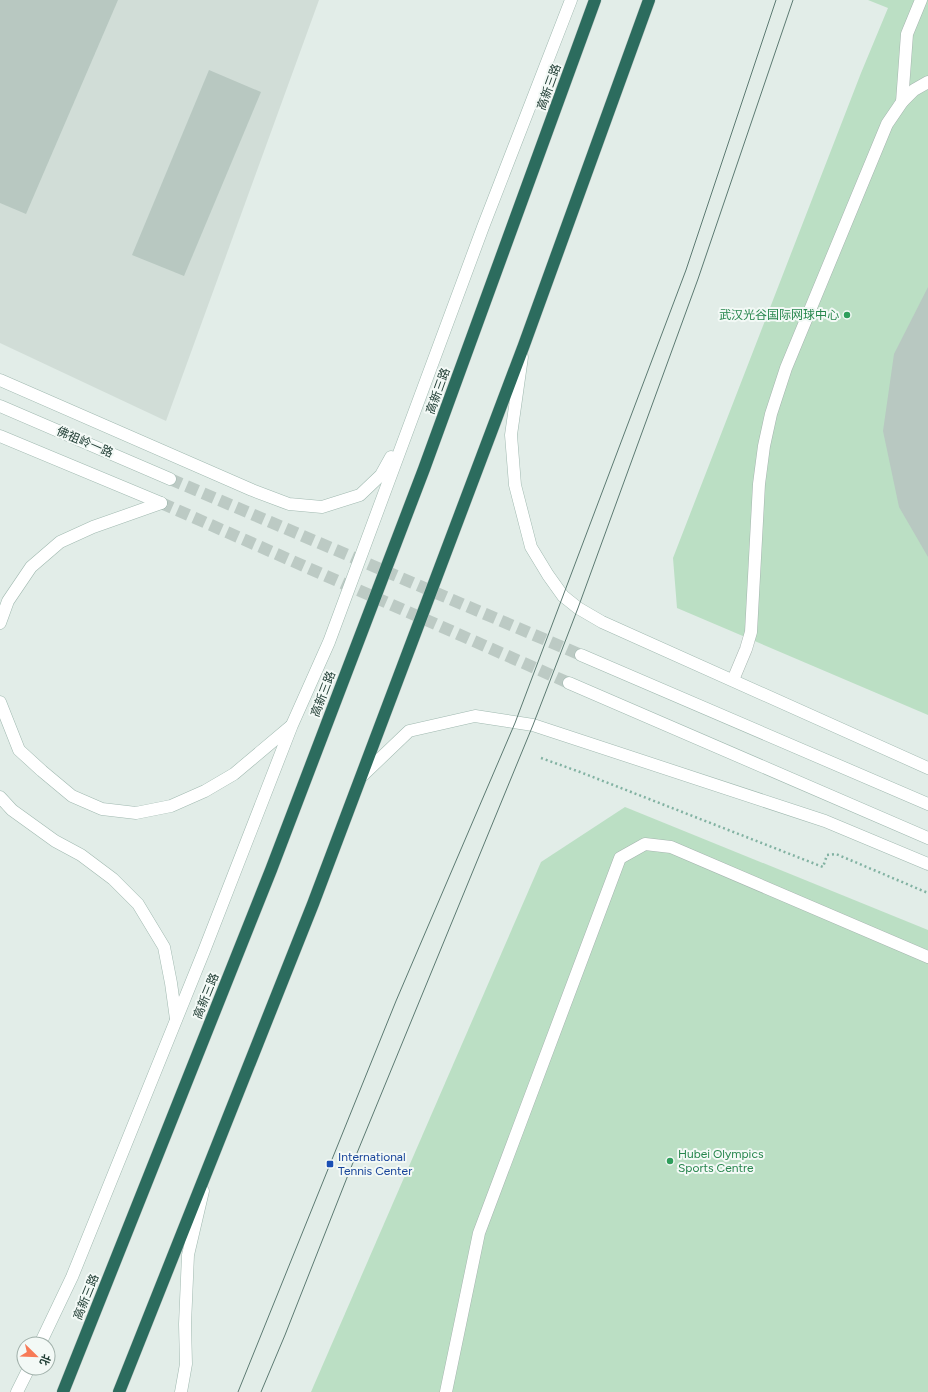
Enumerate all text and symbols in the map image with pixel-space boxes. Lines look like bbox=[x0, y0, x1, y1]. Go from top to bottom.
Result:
street label: 高新三路 bbox=[534, 62, 564, 112]
place label: 武汉光谷国际网球中心 bbox=[719, 308, 839, 322]
marker: 武汉光谷国际网球中心 bbox=[842, 310, 852, 320]
street label: 高新三路 bbox=[423, 366, 453, 416]
street label: 佛祖岭一路 bbox=[55, 424, 115, 460]
street label: 高新三路 bbox=[308, 669, 338, 719]
street label: 高新三路 bbox=[191, 971, 221, 1021]
place label: Hubei Olympics Sports Centre bbox=[678, 1147, 764, 1175]
place label: International Tennis Center bbox=[338, 1150, 412, 1178]
marker: Hubei Olympics Sports Centre bbox=[665, 1156, 675, 1166]
marker: International Tennis Center bbox=[325, 1159, 335, 1169]
street label: 高新三路 bbox=[71, 1272, 101, 1322]
north arrow bbox=[16, 1336, 56, 1376]
text: 北 bbox=[37, 1352, 53, 1367]

